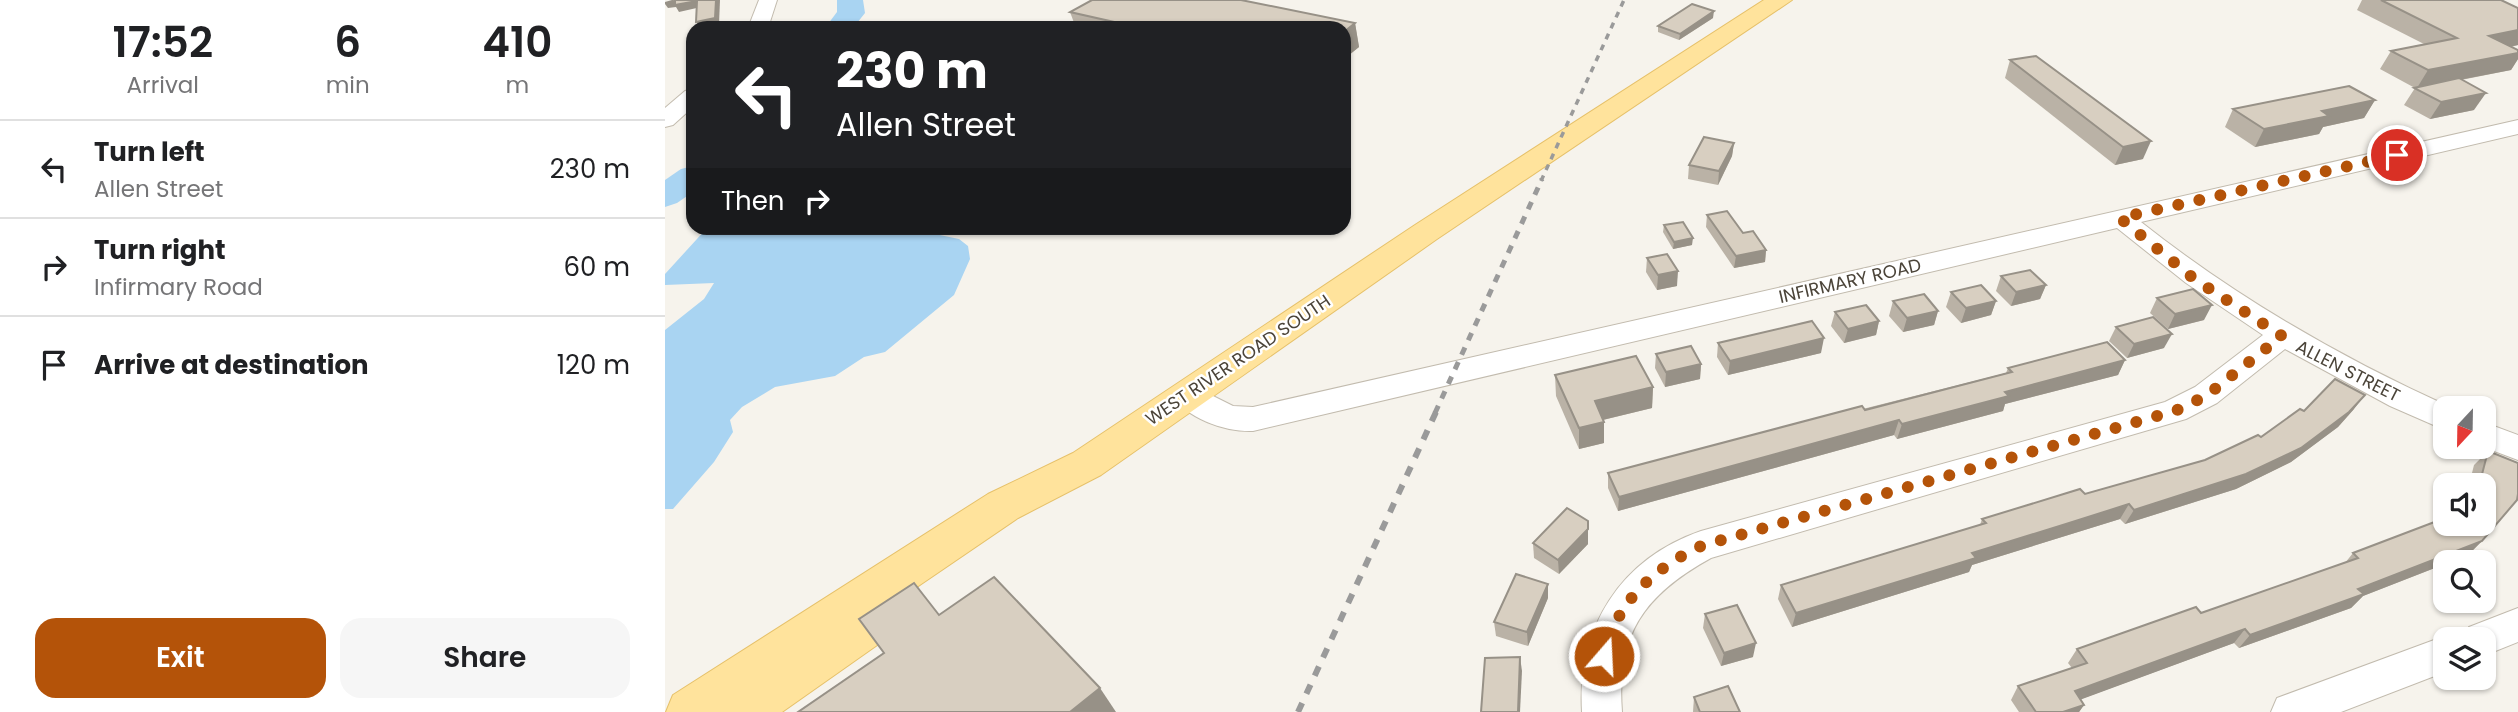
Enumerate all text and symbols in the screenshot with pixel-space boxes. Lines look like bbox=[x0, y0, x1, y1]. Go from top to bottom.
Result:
text: 17:52 bbox=[113, 13, 213, 72]
text: 6 bbox=[334, 13, 361, 72]
text: 410 bbox=[482, 13, 552, 72]
text: 230 m bbox=[836, 37, 988, 105]
icon: left bbox=[721, 49, 812, 140]
text: Arrival bbox=[127, 69, 199, 101]
text: min bbox=[326, 69, 370, 101]
text: m bbox=[506, 69, 529, 101]
text: Allen Street bbox=[836, 102, 1016, 147]
pin bbox=[2367, 125, 2427, 185]
text: Turn left bbox=[94, 134, 205, 170]
icon: arrive bbox=[2378, 136, 2416, 174]
icon: left bbox=[35, 150, 73, 188]
text: 230 m bbox=[550, 151, 630, 187]
text: Allen Street bbox=[94, 173, 223, 205]
icon: right bbox=[798, 182, 836, 220]
text: Then bbox=[721, 183, 784, 219]
text: Turn right bbox=[94, 232, 226, 268]
icon: right bbox=[35, 248, 73, 286]
text: 60 m bbox=[563, 249, 630, 285]
street label: INFIRMARY ROAD bbox=[1776, 252, 1924, 309]
text: Infirmary Road bbox=[94, 271, 263, 303]
street label: WEST RIVER ROAD SOUTH bbox=[1140, 288, 1335, 431]
street label: ALLEN STREET bbox=[2292, 334, 2405, 408]
icon: arrive bbox=[35, 346, 73, 384]
text: Arrive at destination bbox=[94, 347, 369, 383]
text: 120 m bbox=[557, 347, 630, 383]
north arrow bbox=[2433, 396, 2495, 458]
map controls bbox=[2433, 396, 2496, 690]
button: sound bbox=[2433, 473, 2496, 536]
button: search bbox=[2433, 550, 2496, 613]
button: Exit bbox=[35, 618, 326, 698]
button: Share bbox=[340, 618, 630, 698]
position arrow bbox=[1567, 619, 1641, 693]
button: layers bbox=[2433, 627, 2496, 690]

